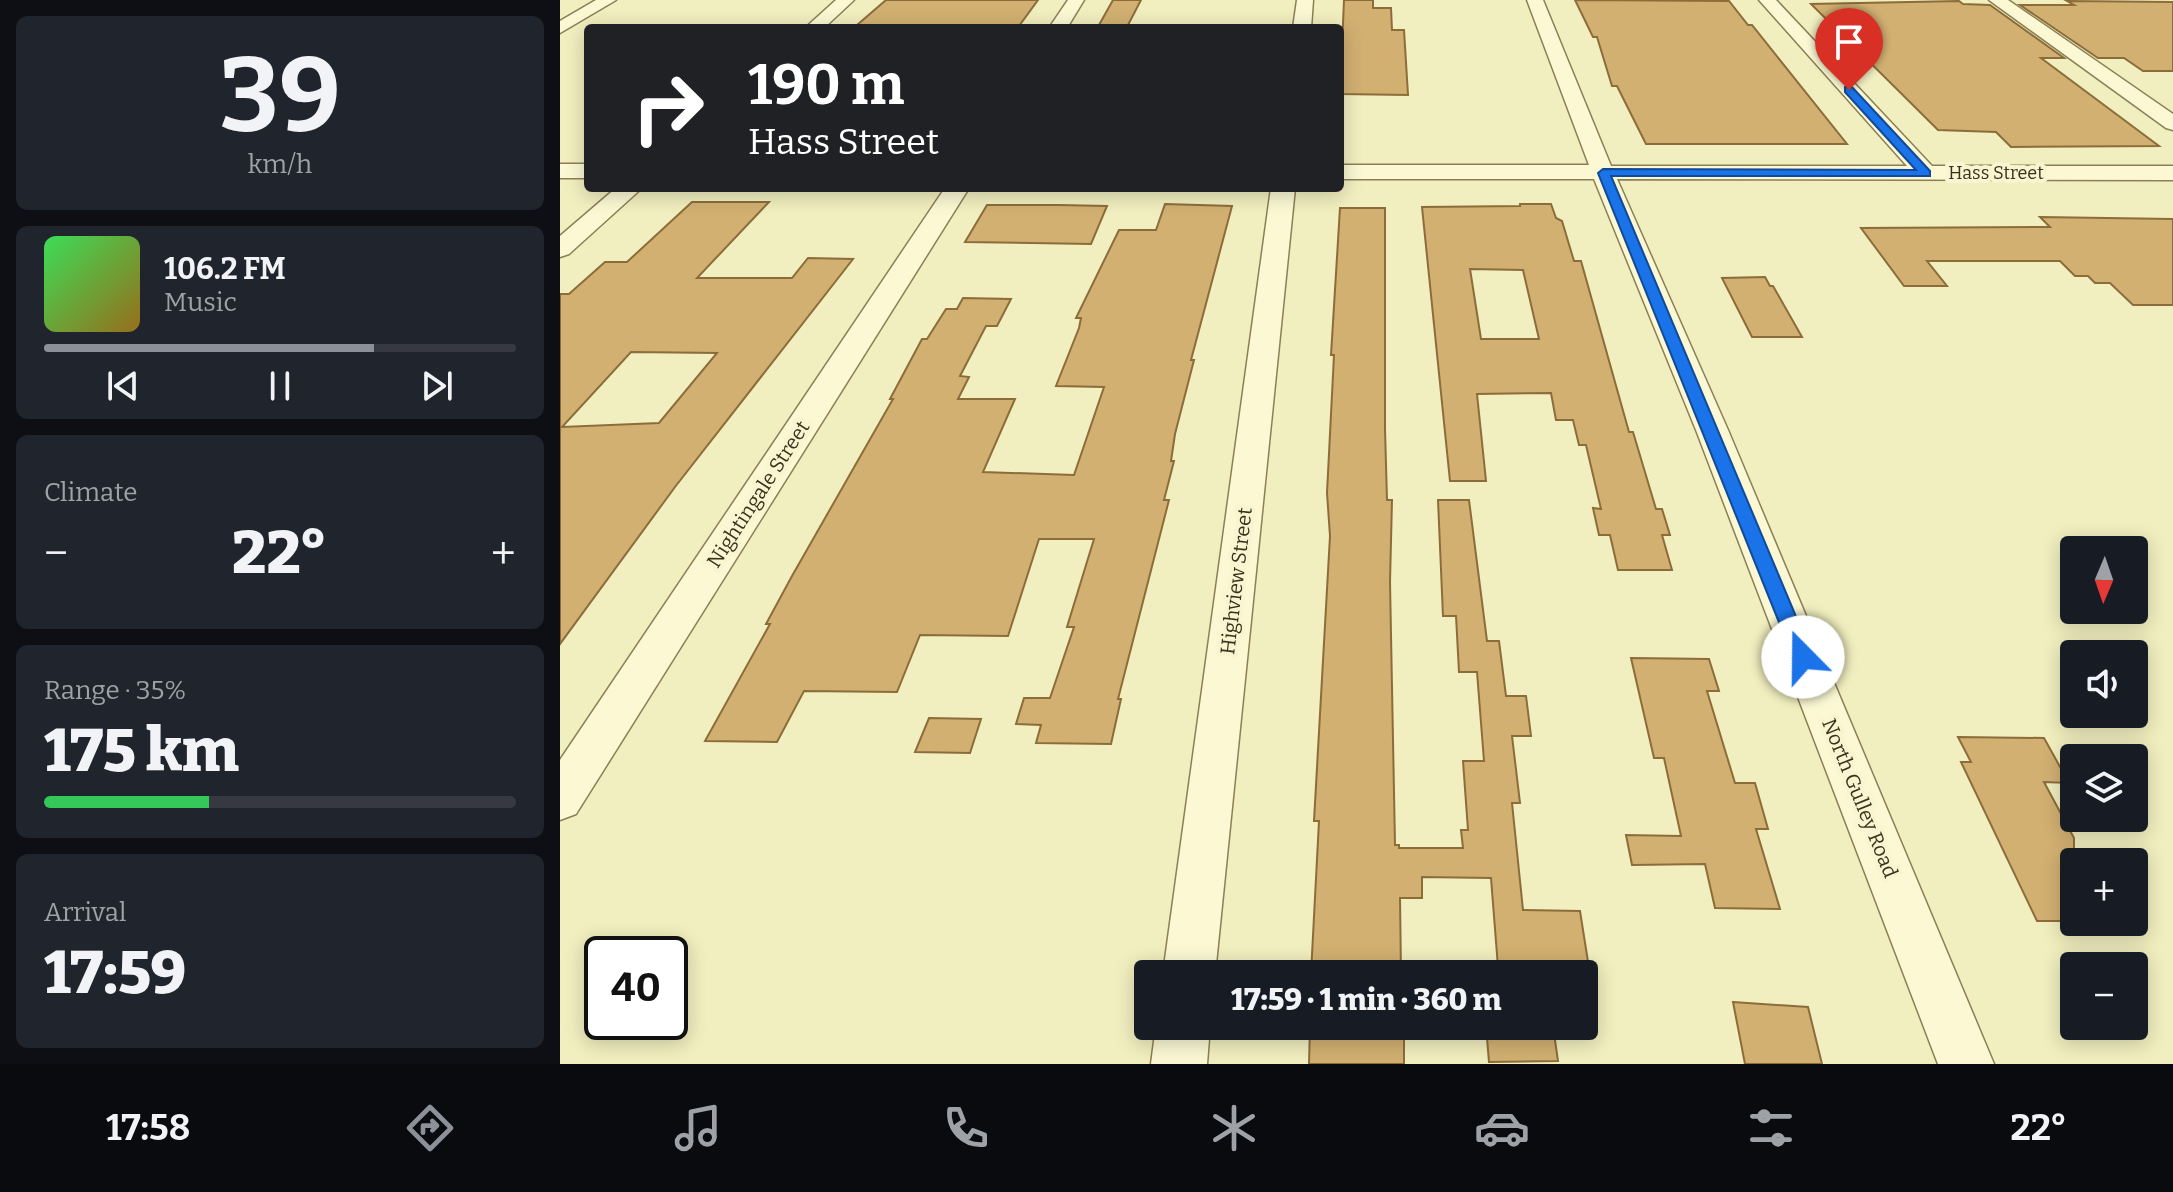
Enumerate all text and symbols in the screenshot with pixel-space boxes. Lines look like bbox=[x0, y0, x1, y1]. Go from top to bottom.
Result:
pin bbox=[1815, 8, 1883, 90]
icon: arrive bbox=[1827, 20, 1871, 64]
text: 39 bbox=[219, 34, 341, 159]
text: 190 m bbox=[748, 52, 904, 119]
icon: right bbox=[616, 56, 720, 160]
text: Hass Street bbox=[748, 120, 939, 164]
text: km/h bbox=[248, 149, 312, 180]
street label: Hass Street bbox=[1948, 162, 2044, 184]
text: 106.2 FM bbox=[164, 251, 286, 287]
text: Music bbox=[164, 287, 237, 318]
icon: previous bbox=[101, 364, 145, 408]
icon: pause bbox=[258, 364, 302, 408]
icon: next bbox=[415, 364, 459, 408]
street label: Nightingale Street bbox=[702, 416, 814, 572]
text: Climate bbox=[44, 477, 138, 508]
street label: Highview Street bbox=[1215, 506, 1257, 656]
text: 22° bbox=[232, 517, 327, 589]
text: − bbox=[44, 527, 68, 580]
text: + bbox=[491, 527, 516, 580]
north arrow bbox=[2060, 536, 2148, 624]
map controls bbox=[2060, 536, 2148, 1040]
position arrow bbox=[1761, 615, 1845, 699]
button: sound bbox=[2060, 640, 2148, 728]
text: Range · 35% bbox=[44, 675, 186, 706]
text: 175 km bbox=[44, 715, 239, 787]
street label: North Gulley Road bbox=[1817, 715, 1903, 881]
button: layers bbox=[2060, 744, 2148, 832]
button: + bbox=[2060, 848, 2148, 936]
text: Arrival bbox=[44, 897, 126, 928]
speed limit sign: 40 bbox=[584, 936, 688, 1040]
text: 17:59 bbox=[44, 937, 186, 1009]
button: − bbox=[2060, 952, 2148, 1040]
text: 17:59 · 1 min · 360 m bbox=[1231, 982, 1501, 1018]
icon: directions bbox=[402, 1100, 458, 1156]
icon: music bbox=[670, 1100, 726, 1156]
icon: phone bbox=[938, 1100, 994, 1156]
icon: climate bbox=[1206, 1100, 1262, 1156]
icon: car bbox=[1474, 1100, 1530, 1156]
icon: filters bbox=[1743, 1100, 1799, 1156]
text: 17:58 bbox=[106, 1106, 190, 1150]
text: 22° bbox=[2011, 1106, 2067, 1150]

